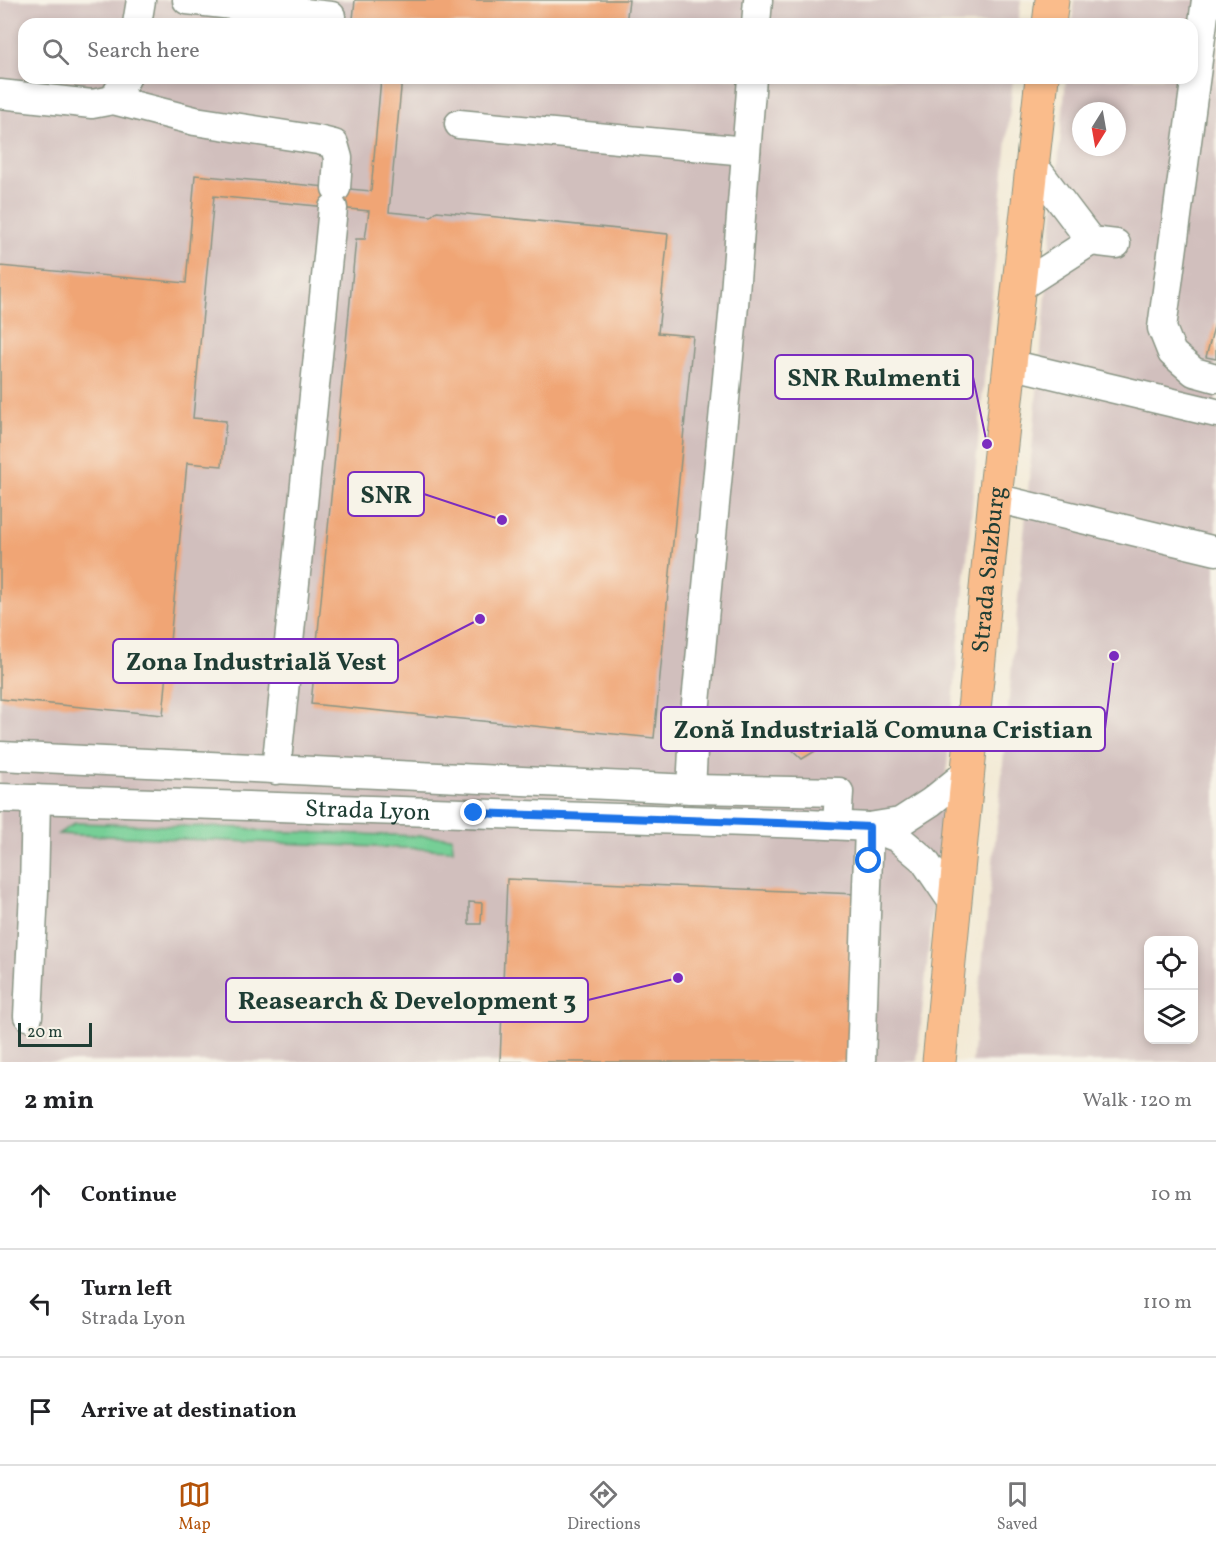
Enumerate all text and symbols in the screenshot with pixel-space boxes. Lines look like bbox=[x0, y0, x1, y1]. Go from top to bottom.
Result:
search box bbox=[18, 18, 1198, 84]
icon: search bbox=[39, 35, 72, 68]
text: Search here bbox=[87, 36, 200, 67]
north arrow bbox=[1072, 102, 1126, 156]
callout: SNR Rulmenti bbox=[775, 355, 973, 399]
text: SNR Rulmenti bbox=[787, 361, 961, 397]
callout: SNR bbox=[348, 472, 424, 516]
text: SNR bbox=[360, 478, 412, 514]
street label: Strada Salzburg bbox=[965, 484, 1015, 655]
callout: Zona Industrială Vest bbox=[113, 639, 398, 683]
text: Zona Industrială Vest bbox=[126, 645, 386, 681]
callout: Zonă Industrială Comuna Cristian bbox=[661, 707, 1105, 751]
text: Zonă Industrială Comuna Cristian bbox=[673, 713, 1093, 749]
street label: Strada Lyon bbox=[304, 793, 431, 831]
route end bbox=[460, 799, 486, 825]
route start bbox=[855, 847, 881, 873]
map controls bbox=[1144, 936, 1198, 1044]
button: locate bbox=[1144, 936, 1198, 990]
callout: Reasearch & Development 3 bbox=[226, 978, 588, 1022]
text: Reasearch & Development 3 bbox=[238, 984, 576, 1020]
button: layers bbox=[1144, 990, 1198, 1044]
scale bar bbox=[18, 1020, 92, 1048]
text: 20 m bbox=[27, 1022, 62, 1044]
text: 2 min bbox=[24, 1083, 94, 1119]
text: Walk · 120 m bbox=[1083, 1087, 1192, 1115]
icon: ahead bbox=[24, 1179, 57, 1212]
text: Continue bbox=[81, 1180, 177, 1211]
text: 10 m bbox=[1151, 1181, 1192, 1209]
text: Turn left bbox=[81, 1274, 172, 1305]
icon: left bbox=[24, 1287, 57, 1320]
text: 110 m bbox=[1143, 1289, 1192, 1317]
text: Strada Lyon bbox=[81, 1305, 186, 1333]
icon: arrive bbox=[24, 1395, 57, 1428]
text: Arrive at destination bbox=[81, 1396, 297, 1427]
tab: Map bbox=[178, 1478, 211, 1536]
tab: Directions bbox=[567, 1478, 641, 1536]
tab: Saved bbox=[997, 1478, 1038, 1536]

